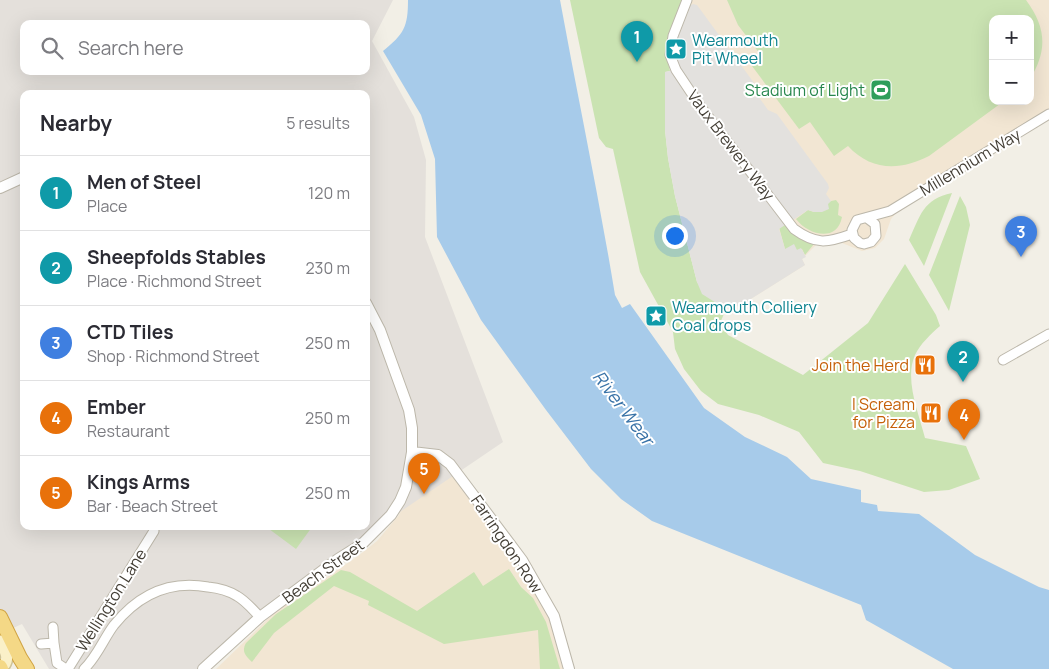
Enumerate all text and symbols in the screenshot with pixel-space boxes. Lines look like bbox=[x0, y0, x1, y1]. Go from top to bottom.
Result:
map controls bbox=[989, 15, 1034, 105]
button: + bbox=[989, 15, 1034, 60]
search box bbox=[20, 20, 370, 75]
pin: 1 bbox=[621, 21, 653, 62]
place label: Wearmouth Pit Wheel bbox=[692, 29, 778, 69]
icon: search bbox=[38, 34, 66, 62]
text: Search here bbox=[78, 35, 184, 61]
place icon: Wearmouth Pit Wheel bbox=[664, 37, 688, 61]
button: − bbox=[989, 60, 1034, 105]
sports icon: Stadium of Light bbox=[869, 78, 893, 102]
place label: Stadium of Light bbox=[745, 79, 865, 101]
street label: Vaux Brewery Way bbox=[682, 85, 780, 205]
text: Nearby bbox=[40, 109, 112, 137]
text: 5 results bbox=[286, 112, 350, 134]
street label: Millennium Way bbox=[916, 123, 1025, 201]
text: Men of Steel bbox=[87, 169, 201, 195]
text: 1 bbox=[52, 182, 60, 204]
text: 120 m bbox=[308, 182, 350, 204]
text: Place bbox=[87, 195, 127, 217]
pin: 3 bbox=[1005, 216, 1037, 257]
your location bbox=[662, 223, 688, 249]
text: Sheepfolds Stables bbox=[87, 244, 266, 270]
text: 2 bbox=[51, 257, 61, 279]
text: 230 m bbox=[306, 257, 350, 279]
text: Place · Richmond Street bbox=[87, 270, 262, 292]
place label: Wearmouth Colliery Coal drops bbox=[672, 296, 818, 336]
place icon: Wearmouth Colliery Coal drops bbox=[644, 304, 668, 328]
text: CTD Tiles bbox=[87, 319, 174, 345]
text: 3 bbox=[51, 332, 61, 354]
text: 250 m bbox=[305, 332, 350, 354]
pin: 2 bbox=[947, 341, 979, 382]
text: Shop · Richmond Street bbox=[87, 345, 260, 367]
restaurant icon: Join the Herd bbox=[913, 353, 937, 377]
place label: Join the Herd bbox=[812, 354, 909, 376]
water label: River Wear bbox=[588, 365, 661, 452]
place label: I Scream for Pizza bbox=[852, 393, 915, 433]
text: Ember bbox=[87, 394, 146, 420]
pin: 4 bbox=[948, 399, 980, 440]
restaurant icon: I Scream for Pizza bbox=[919, 401, 943, 425]
text: 4 bbox=[51, 407, 61, 429]
text: 250 m bbox=[305, 407, 350, 429]
text: Restaurant bbox=[87, 420, 170, 442]
pin: 5 bbox=[408, 453, 440, 494]
text: Kings Arms bbox=[87, 469, 190, 495]
text: 5 bbox=[51, 482, 61, 504]
text: 250 m bbox=[305, 482, 350, 504]
street label: Farringdon Row bbox=[466, 491, 548, 597]
text: Bar · Beach Street bbox=[87, 495, 218, 517]
street label: Beach Street bbox=[278, 534, 368, 608]
street label: Wellington Lane bbox=[70, 544, 152, 656]

